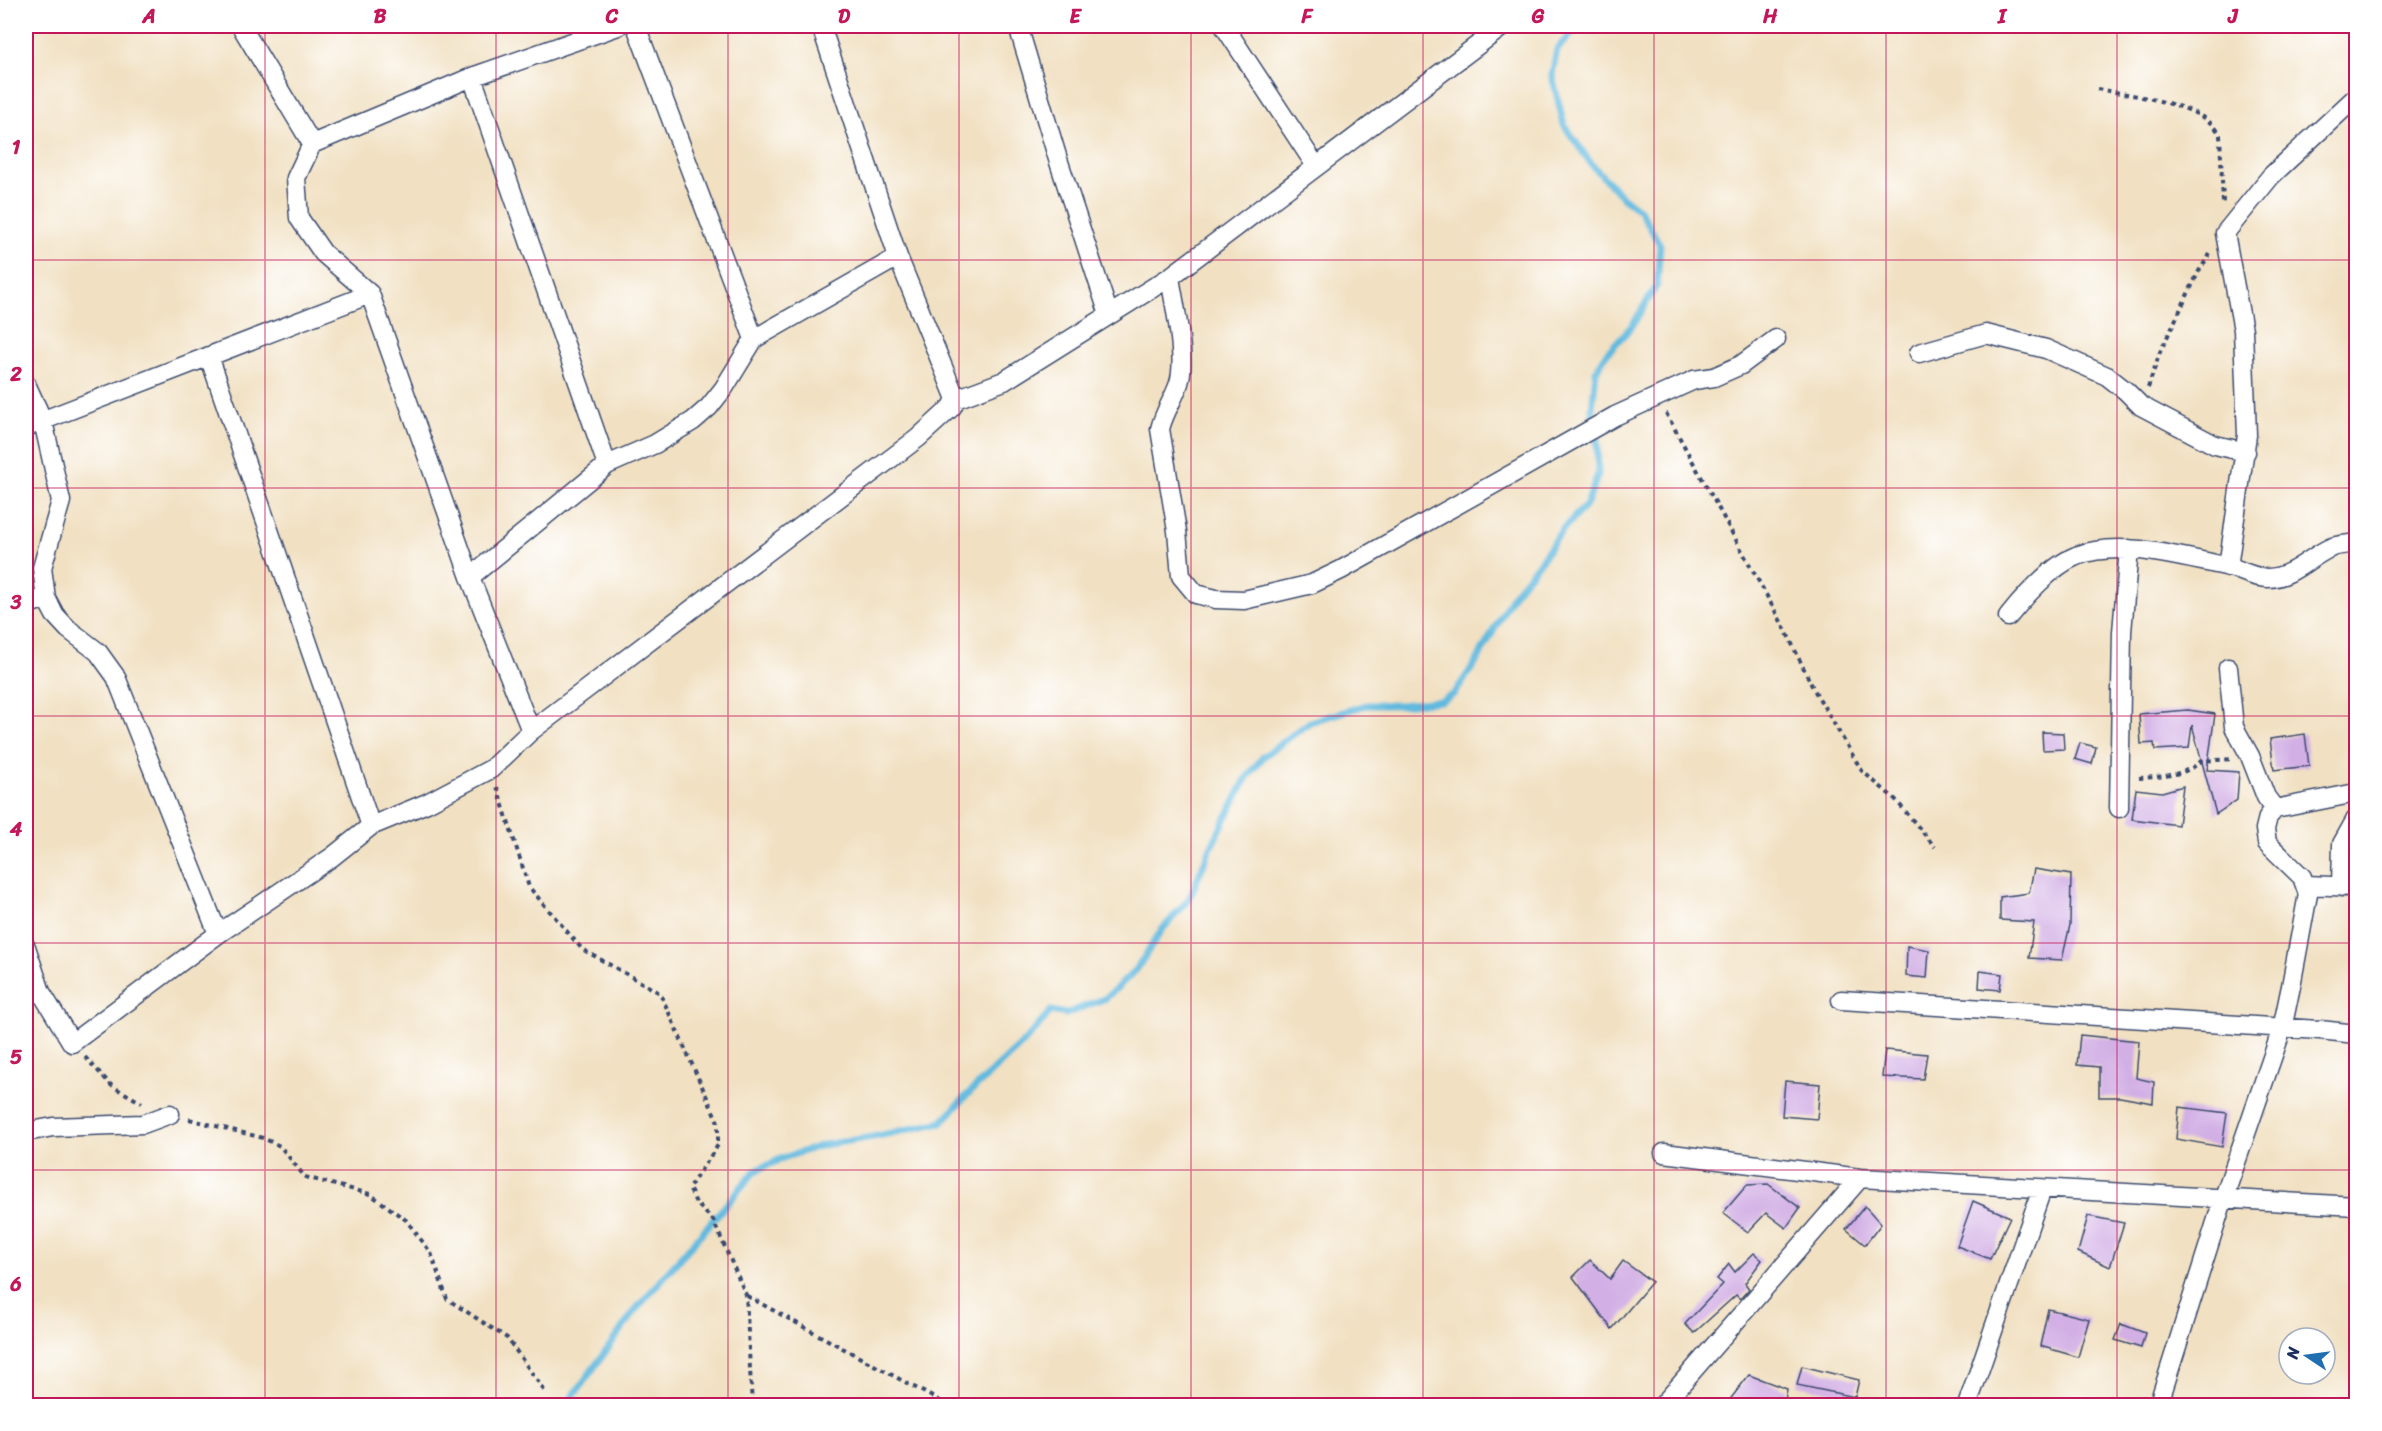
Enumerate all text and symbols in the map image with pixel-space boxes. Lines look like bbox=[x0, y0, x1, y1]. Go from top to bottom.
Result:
text: A bbox=[141, 0, 156, 34]
text: B bbox=[374, 0, 387, 34]
text: C bbox=[605, 0, 619, 34]
text: D bbox=[838, 0, 851, 34]
text: E bbox=[1069, 0, 1082, 34]
text: F bbox=[1301, 0, 1314, 34]
text: G bbox=[1531, 0, 1545, 34]
text: H bbox=[1762, 0, 1778, 34]
text: I bbox=[1997, 0, 2008, 34]
text: J bbox=[2227, 0, 2239, 34]
text: 1 bbox=[12, 130, 21, 165]
text: 2 bbox=[9, 357, 22, 392]
text: 3 bbox=[10, 585, 22, 620]
text: 4 bbox=[9, 812, 23, 847]
text: 5 bbox=[10, 1040, 22, 1075]
text: 6 bbox=[9, 1267, 22, 1302]
north arrow bbox=[2277, 1326, 2337, 1386]
text: N bbox=[2277, 1343, 2308, 1362]

